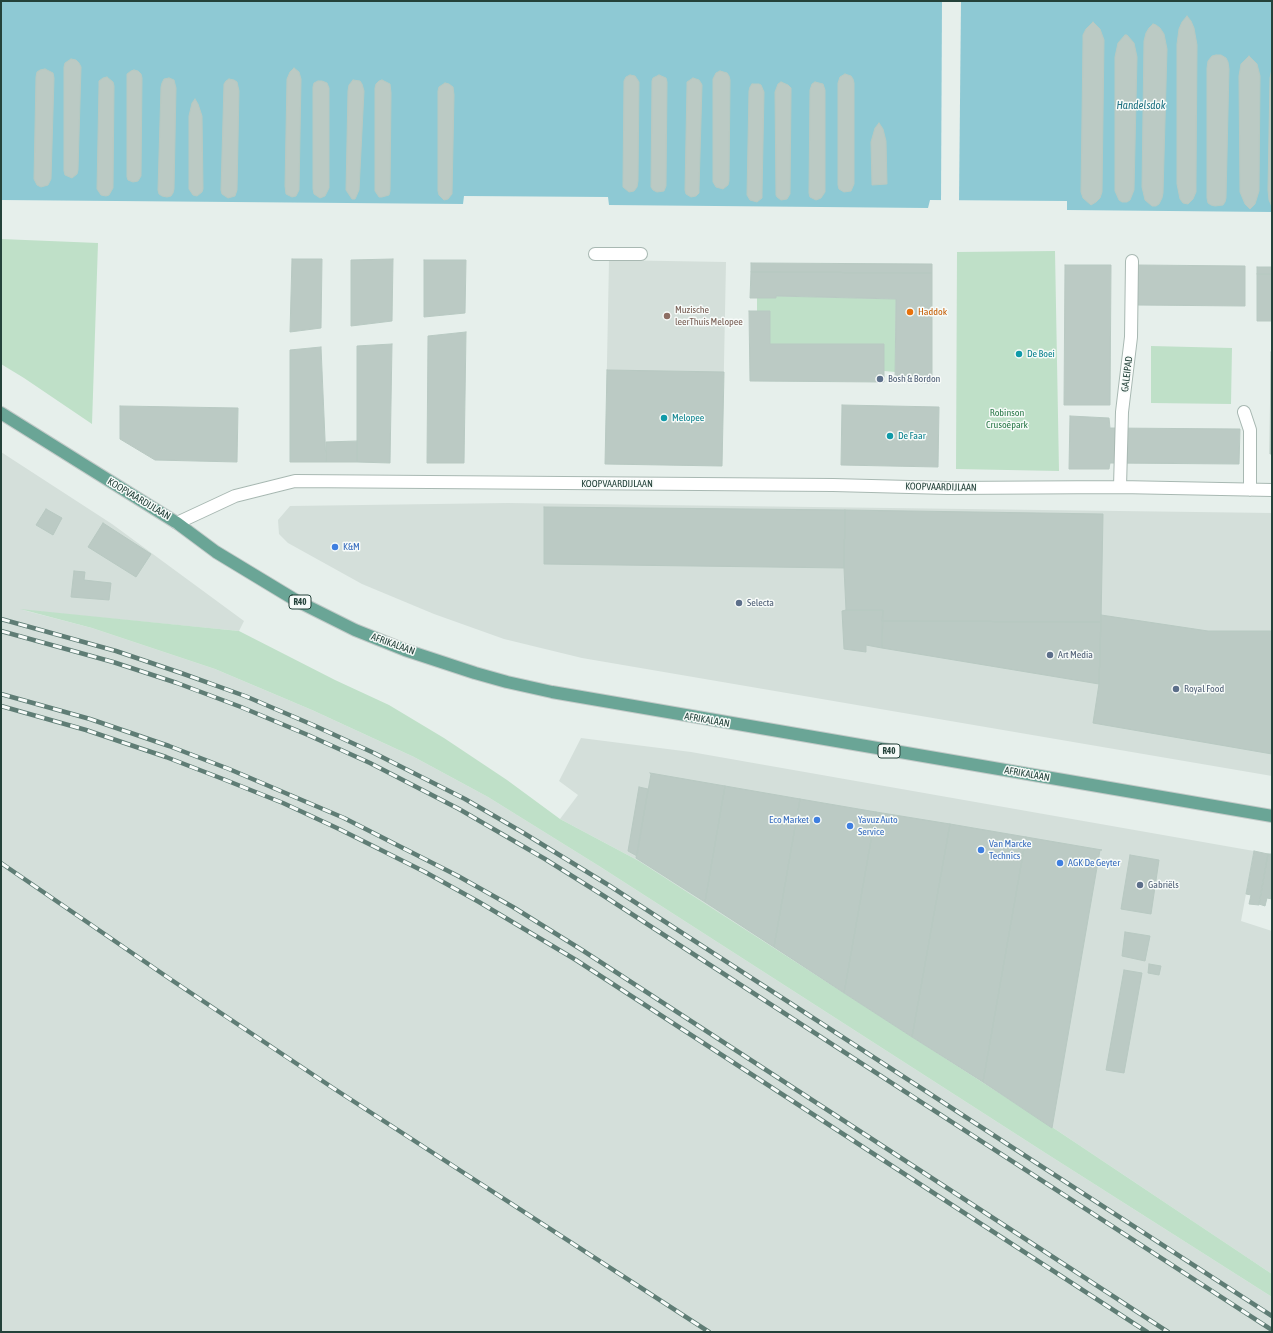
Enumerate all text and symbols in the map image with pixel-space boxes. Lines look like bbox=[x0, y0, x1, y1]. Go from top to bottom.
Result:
water label: Handelsdok bbox=[1116, 99, 1166, 113]
place label: Muzische leerThuis Melopee bbox=[675, 304, 743, 328]
place label: Haddok bbox=[918, 306, 947, 318]
marker: Haddok bbox=[905, 307, 915, 317]
marker: Muzische leerThuis Melopee bbox=[662, 311, 672, 321]
place label: De Boei bbox=[1027, 348, 1055, 360]
marker: De Boei bbox=[1014, 349, 1024, 359]
street label: GALEIPAD bbox=[1119, 355, 1135, 393]
place label: Bosh & Bordon bbox=[888, 373, 940, 385]
marker: Bosh & Bordon bbox=[875, 374, 885, 384]
park label: Robinson Crusoëpark bbox=[986, 407, 1028, 430]
place label: Melopee bbox=[672, 412, 704, 424]
marker: Melopee bbox=[659, 413, 669, 423]
place label: De Faar bbox=[898, 430, 926, 442]
marker: De Faar bbox=[885, 431, 895, 441]
street label: KOOPVAARDIJLAAN bbox=[105, 475, 173, 523]
street label: KOOPVAARDIJLAAN bbox=[581, 478, 653, 490]
street label: KOOPVAARDIJLAAN bbox=[905, 480, 977, 494]
place label: K&M bbox=[343, 541, 360, 553]
marker: K&M bbox=[330, 542, 340, 552]
road number: R40 bbox=[289, 595, 311, 609]
place label: Selecta bbox=[747, 597, 774, 609]
marker: Selecta bbox=[734, 598, 744, 608]
street label: AFRIKALAAN bbox=[369, 631, 417, 657]
place label: Art Media bbox=[1058, 649, 1093, 661]
marker: Art Media bbox=[1045, 650, 1055, 660]
place label: Royal Food bbox=[1184, 683, 1224, 695]
marker: Royal Food bbox=[1171, 684, 1181, 694]
street label: AFRIKALAAN bbox=[683, 710, 731, 730]
road number: R40 bbox=[878, 744, 900, 758]
street label: AFRIKALAAN bbox=[1003, 764, 1051, 784]
place label: Eco Market bbox=[769, 814, 809, 826]
place label: Yavuz Auto Service bbox=[858, 814, 898, 838]
marker: Eco Market bbox=[812, 815, 822, 825]
marker: Yavuz Auto Service bbox=[845, 821, 855, 831]
place label: Van Marcke Technics bbox=[989, 838, 1031, 862]
marker: Van Marcke Technics bbox=[976, 845, 986, 855]
place label: AGK De Geyter bbox=[1068, 857, 1120, 869]
marker: AGK De Geyter bbox=[1055, 858, 1065, 868]
place label: Gabriëls bbox=[1148, 879, 1179, 891]
marker: Gabriëls bbox=[1135, 880, 1145, 890]

